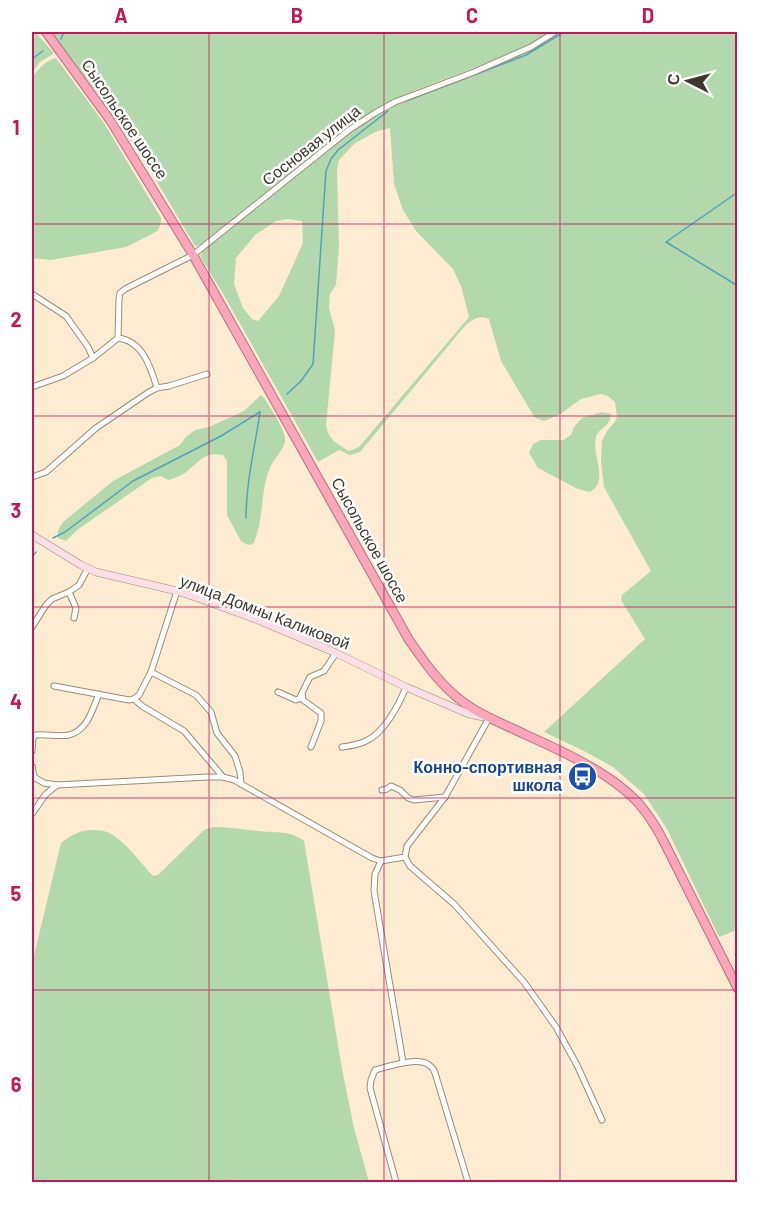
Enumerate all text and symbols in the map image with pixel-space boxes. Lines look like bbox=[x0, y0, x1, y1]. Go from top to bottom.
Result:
text: A bbox=[114, 3, 128, 27]
text: B bbox=[291, 3, 303, 27]
text: C bbox=[466, 3, 478, 27]
text: D bbox=[642, 3, 654, 27]
north arrow bbox=[658, 51, 718, 111]
street label: Сысольское шоссе bbox=[78, 55, 173, 182]
text: С bbox=[663, 72, 683, 86]
street label: Сосновая улица bbox=[258, 100, 364, 189]
text: 1 bbox=[12, 115, 20, 139]
text: 2 bbox=[10, 307, 22, 331]
street label: Сысольское шоссе bbox=[328, 474, 413, 606]
text: 3 bbox=[11, 498, 21, 522]
street label: улица Домны Каликовой bbox=[178, 570, 353, 653]
text: 4 bbox=[10, 689, 22, 713]
place label: Конно-спортивная школа bbox=[414, 757, 562, 794]
bus stop icon: Конно-спортивная школа bbox=[567, 760, 599, 792]
text: 5 bbox=[11, 881, 22, 905]
text: 6 bbox=[11, 1072, 22, 1096]

